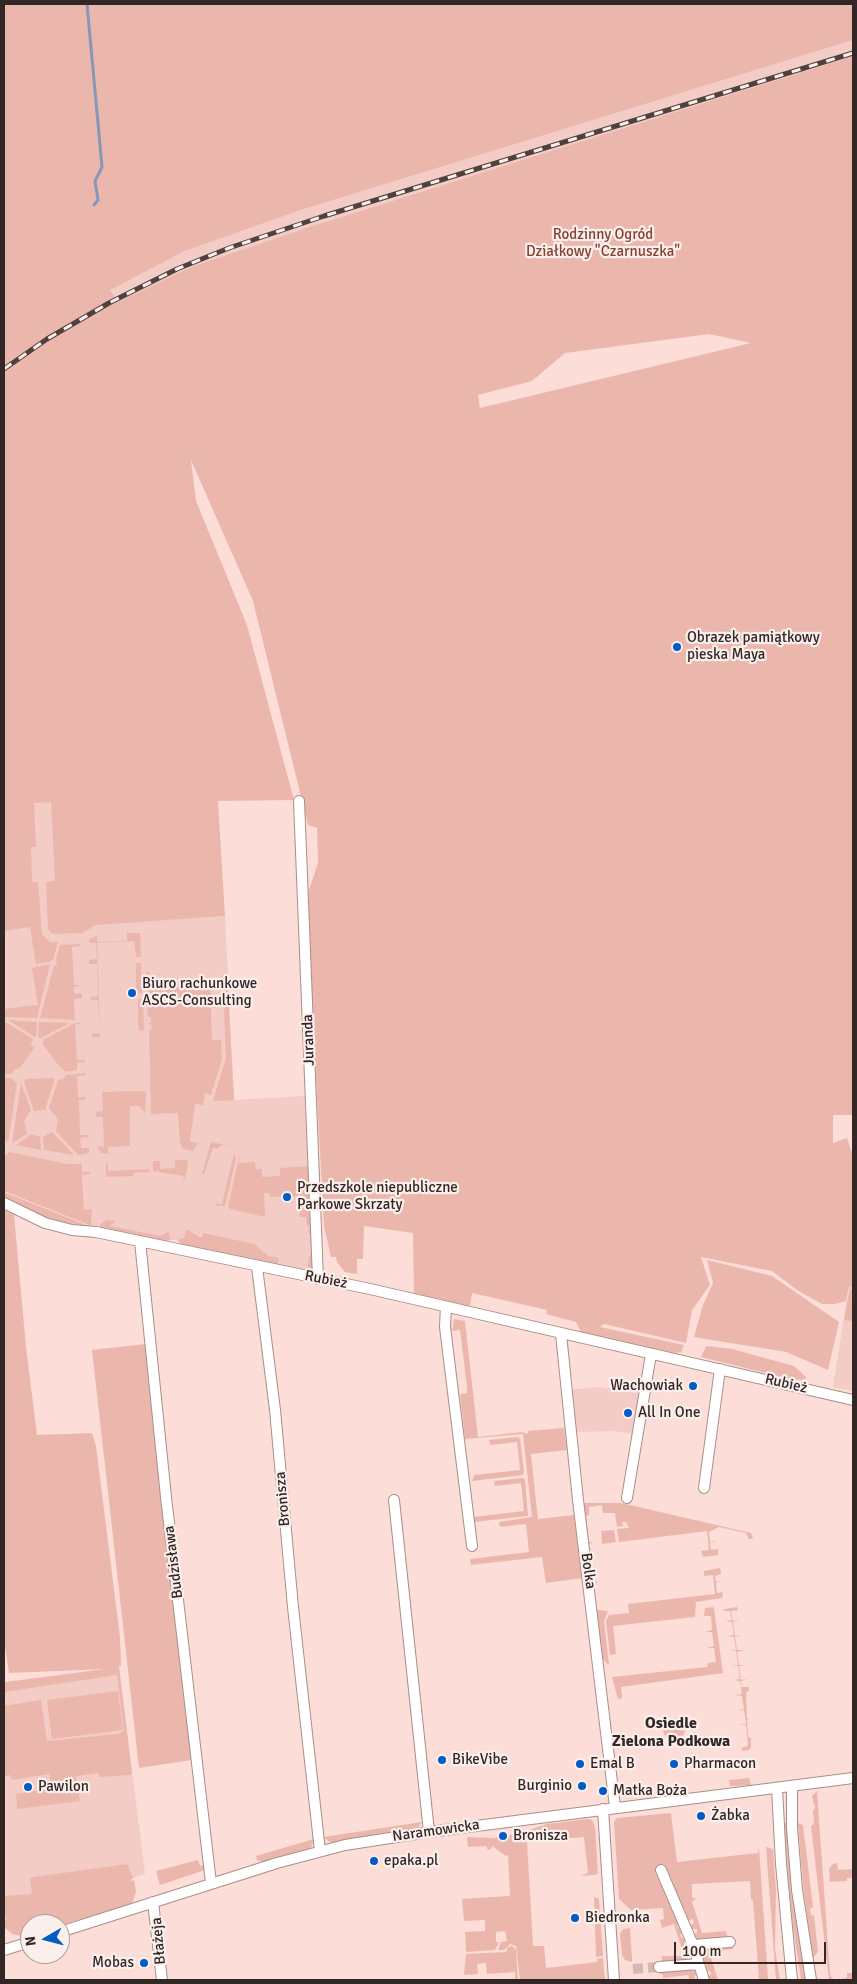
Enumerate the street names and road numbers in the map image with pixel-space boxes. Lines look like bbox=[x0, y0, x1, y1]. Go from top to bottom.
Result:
street label: Juranda bbox=[299, 1014, 319, 1066]
street label: Rubież bbox=[303, 1267, 349, 1293]
street label: Rubież bbox=[763, 1370, 809, 1398]
street label: Bronisza bbox=[272, 1471, 294, 1527]
street label: Budzisława bbox=[161, 1525, 187, 1599]
street label: Bolka bbox=[577, 1552, 599, 1590]
street label: Naramowicka bbox=[391, 1816, 481, 1846]
street label: Błażeja bbox=[148, 1917, 170, 1965]

